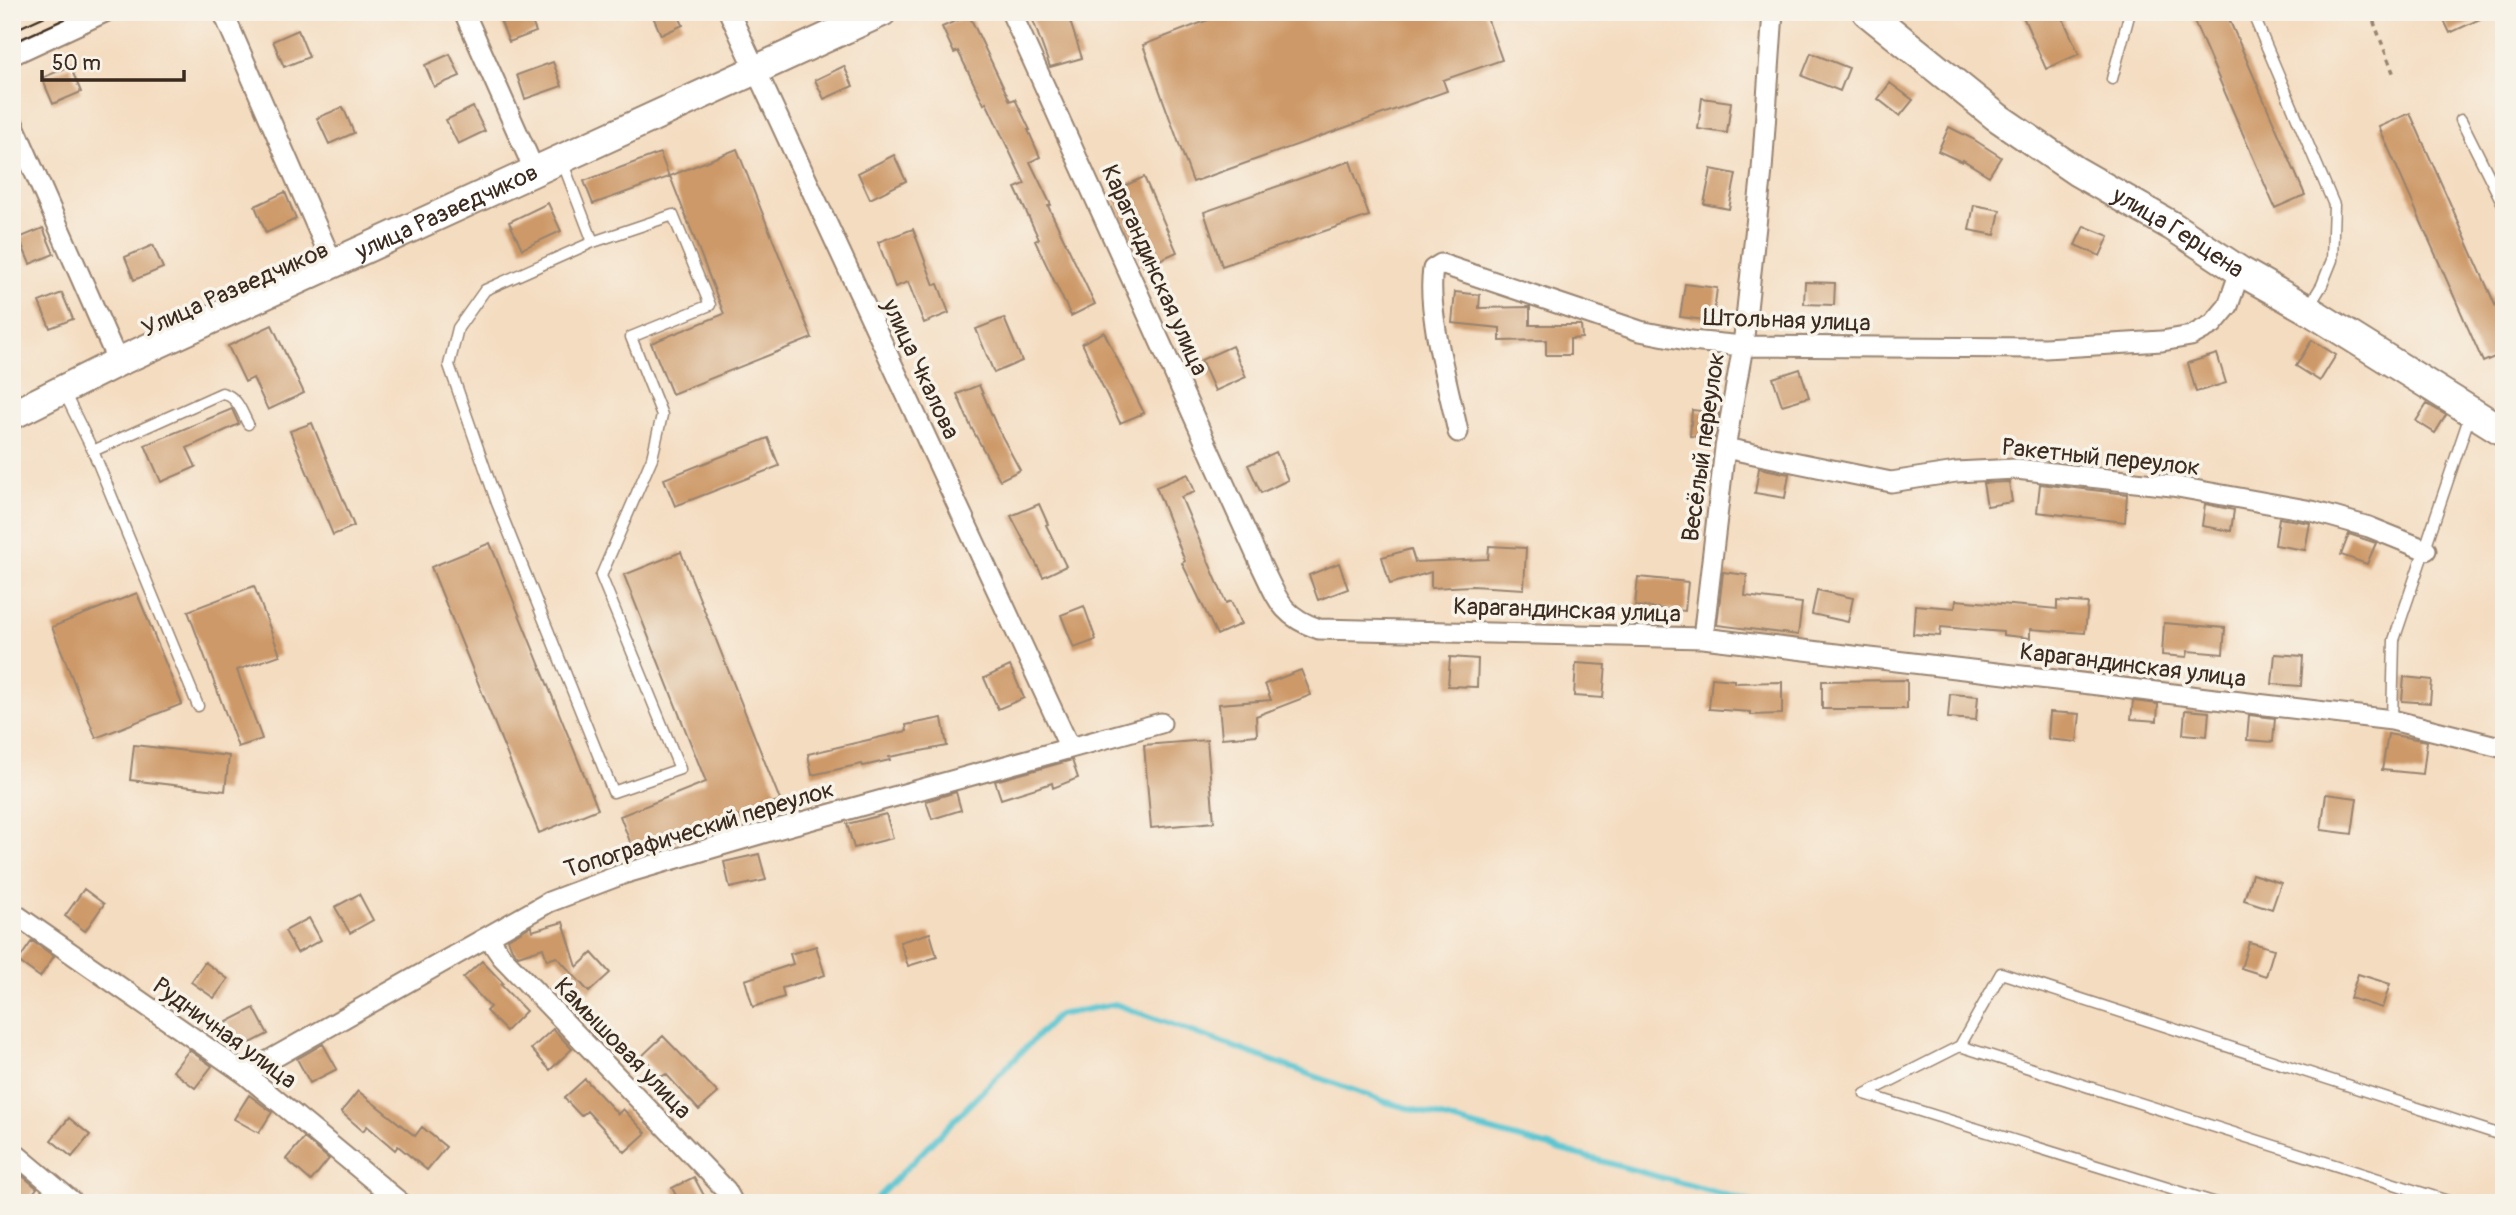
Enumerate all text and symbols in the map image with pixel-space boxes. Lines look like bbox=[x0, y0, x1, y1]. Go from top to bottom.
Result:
scale bar bbox=[42, 38, 184, 82]
text: 50 m bbox=[52, 50, 101, 77]
street label: улица Разведчиков bbox=[350, 158, 543, 267]
street label: Карагандинская улица bbox=[1095, 160, 1214, 380]
street label: улица Герцена bbox=[2106, 180, 2249, 285]
street label: Улица Разведчиков bbox=[137, 235, 333, 344]
street label: улица Чкалова bbox=[875, 294, 966, 444]
street label: Штольная улица bbox=[1703, 303, 1871, 338]
street label: Весёлый переулок bbox=[1676, 351, 1731, 544]
street label: Ракетный переулок bbox=[2001, 433, 2201, 482]
street label: Карагандинская улица bbox=[1453, 592, 1681, 629]
street label: Карагандинская улица bbox=[2018, 637, 2248, 694]
street label: Топографический переулок bbox=[561, 775, 838, 884]
street label: Рудничная улица bbox=[147, 971, 302, 1095]
street label: Камышовая улица bbox=[548, 972, 697, 1125]

